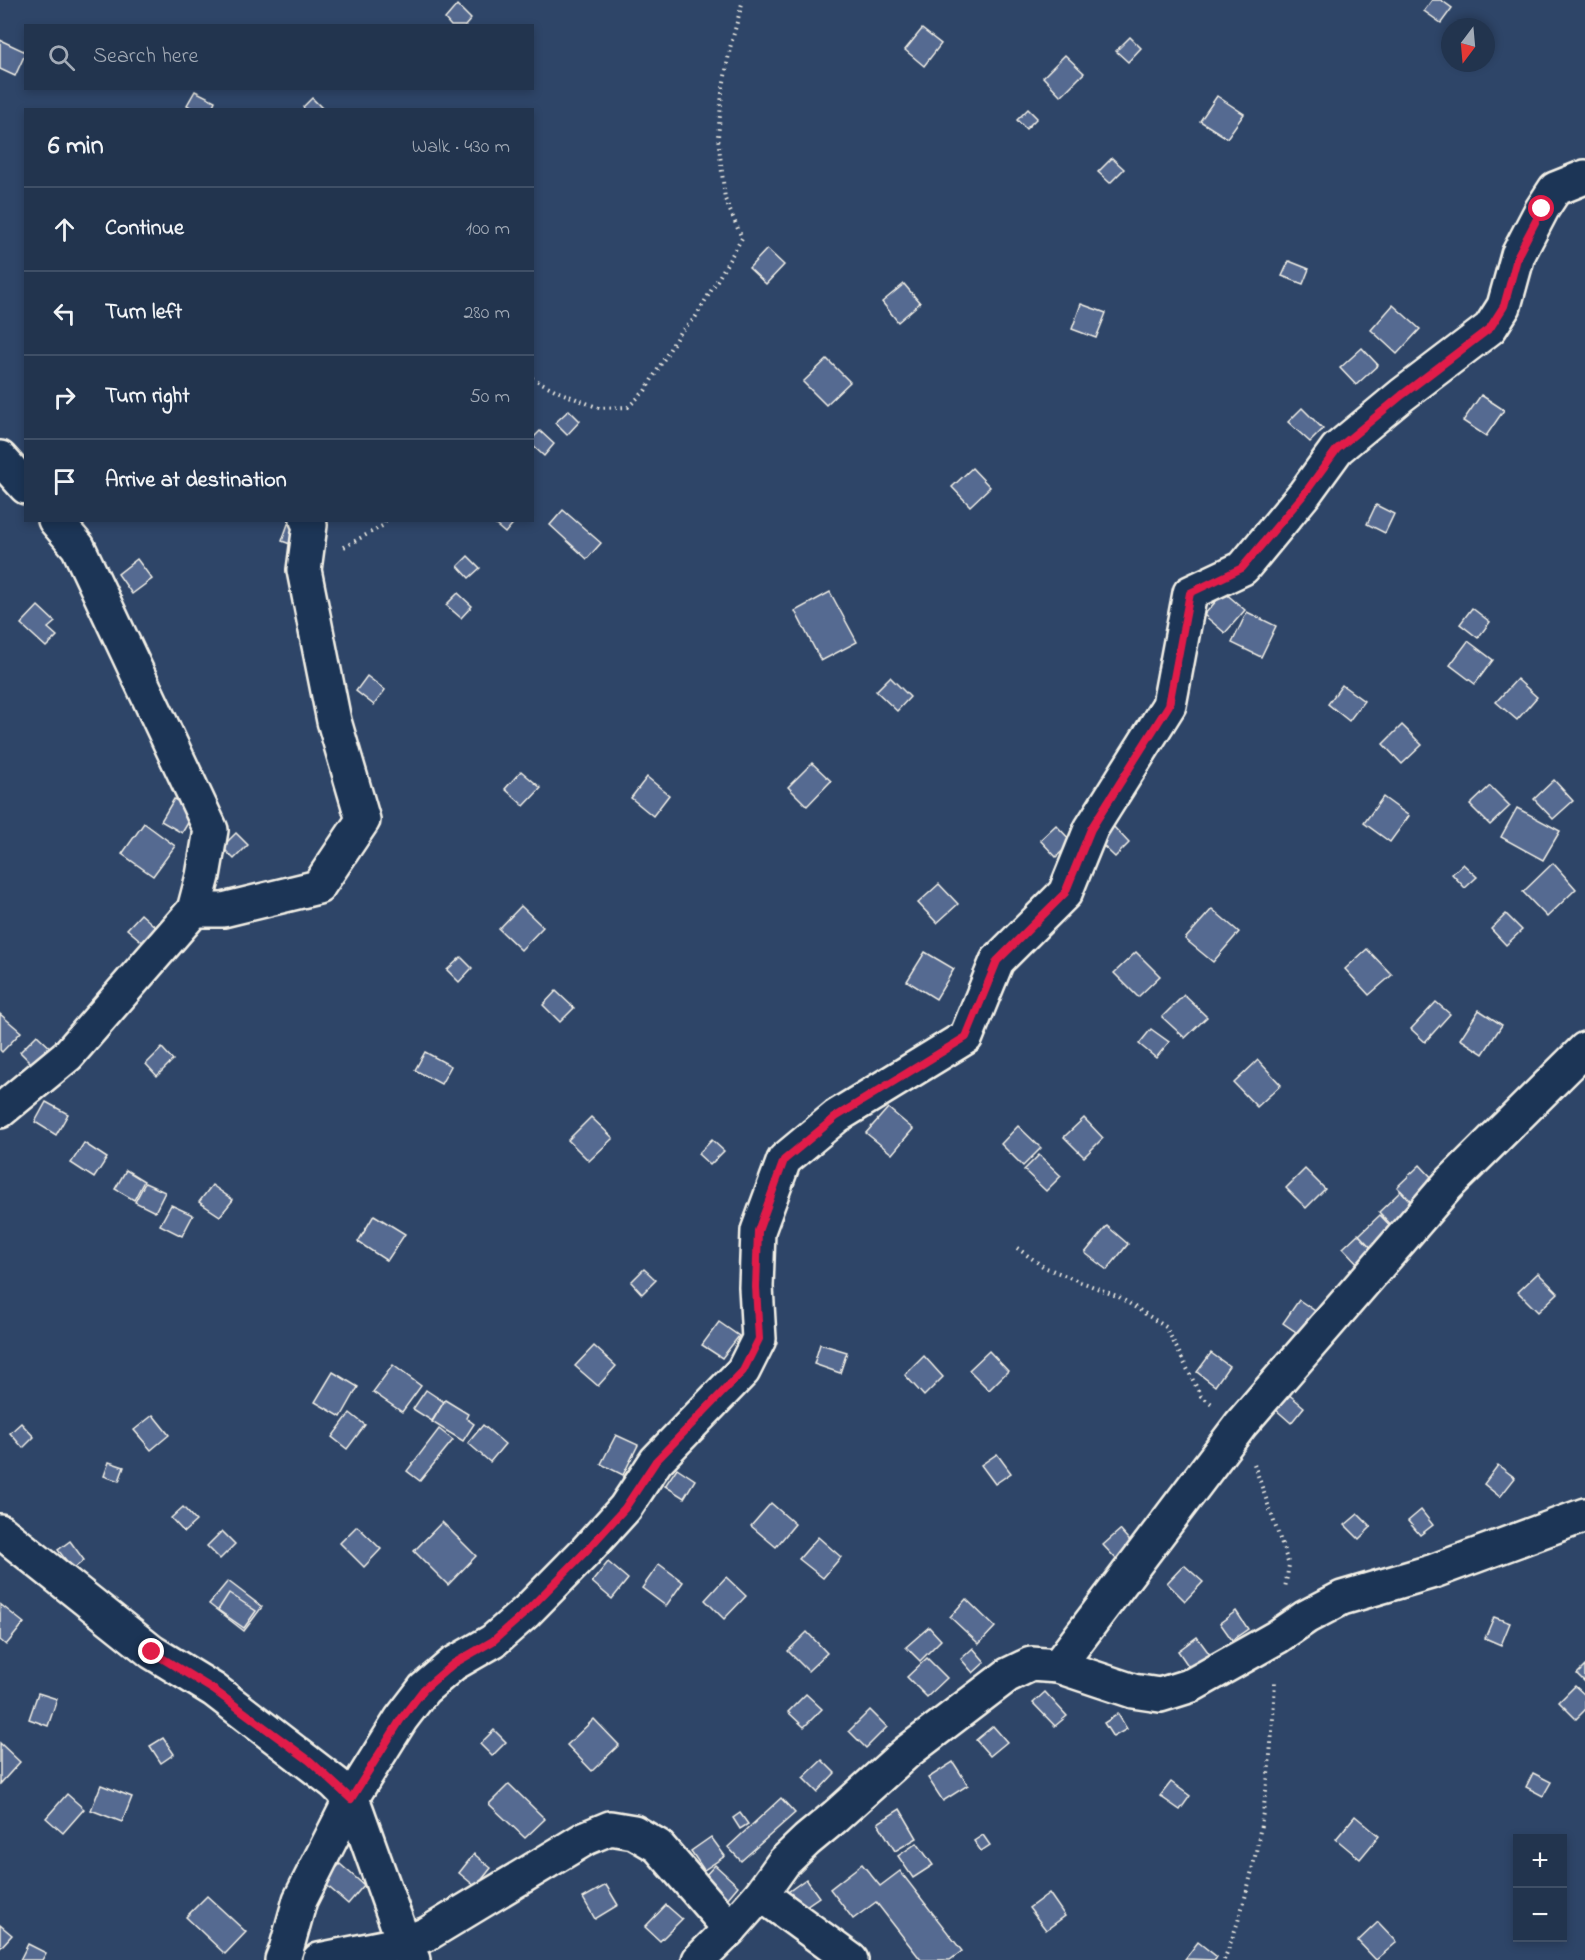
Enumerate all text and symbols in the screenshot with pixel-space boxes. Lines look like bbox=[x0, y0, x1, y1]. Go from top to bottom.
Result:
north arrow bbox=[1441, 18, 1495, 72]
search box bbox=[24, 24, 534, 90]
icon: search bbox=[45, 41, 78, 74]
text: Search here bbox=[93, 41, 198, 73]
text: 6 min bbox=[48, 128, 104, 166]
text: Walk · 430 m bbox=[412, 133, 510, 162]
route start bbox=[1528, 195, 1554, 221]
icon: ahead bbox=[48, 213, 81, 246]
text: Continue bbox=[105, 213, 184, 245]
text: 100 m bbox=[466, 215, 510, 244]
icon: left bbox=[48, 297, 81, 330]
text: Turn left bbox=[105, 297, 182, 329]
text: 280 m bbox=[463, 299, 510, 328]
icon: right bbox=[48, 381, 81, 414]
text: Turn right bbox=[105, 381, 190, 413]
text: 50 m bbox=[469, 383, 510, 412]
icon: arrive bbox=[48, 465, 81, 498]
text: Arrive at destination bbox=[105, 465, 287, 497]
route end bbox=[138, 1638, 164, 1664]
map controls bbox=[1513, 1834, 1567, 1942]
button: + bbox=[1513, 1834, 1567, 1888]
button: − bbox=[1513, 1888, 1567, 1942]

